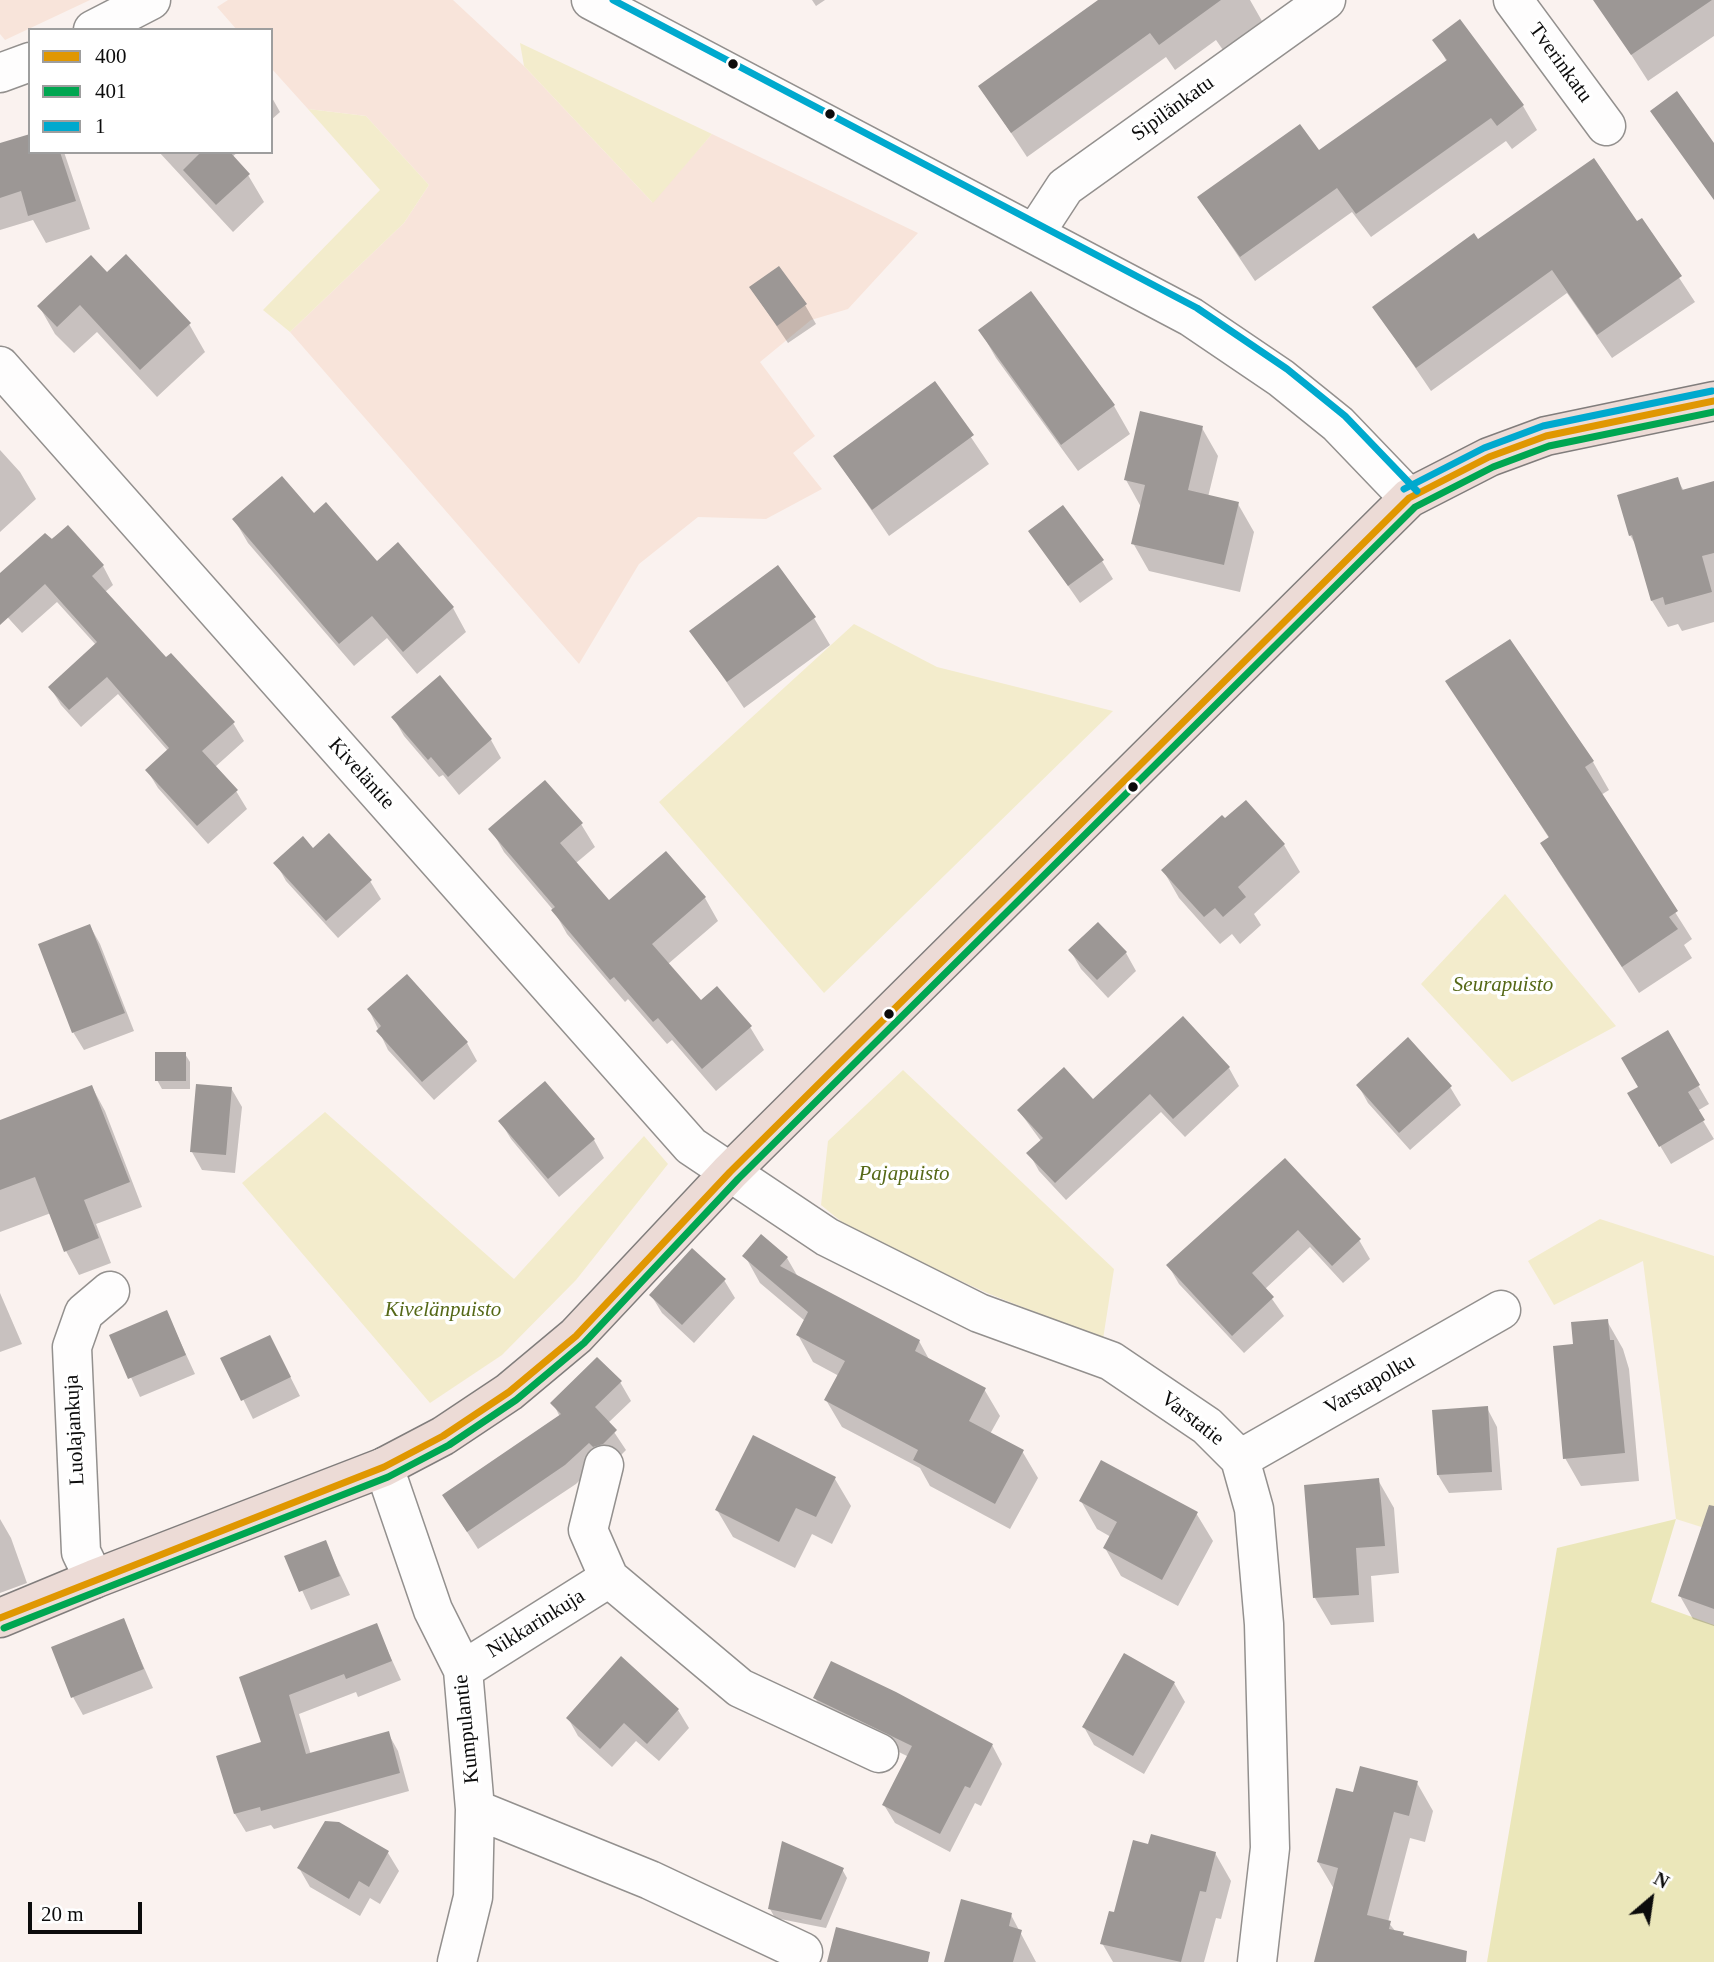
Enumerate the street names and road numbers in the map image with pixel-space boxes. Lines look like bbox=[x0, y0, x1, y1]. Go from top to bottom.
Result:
street label: Tverinkatu bbox=[1523, 18, 1597, 108]
street label: Sipilänkatu bbox=[1127, 71, 1219, 147]
street label: Kiveläntie bbox=[322, 733, 400, 815]
street label: Varstapolku bbox=[1320, 1349, 1420, 1421]
street label: Luolajankuja bbox=[60, 1374, 90, 1486]
street label: Varstatie bbox=[1155, 1386, 1229, 1452]
street label: Nikkarinkuja bbox=[482, 1584, 590, 1664]
street label: Kumpulantie bbox=[449, 1673, 485, 1785]

